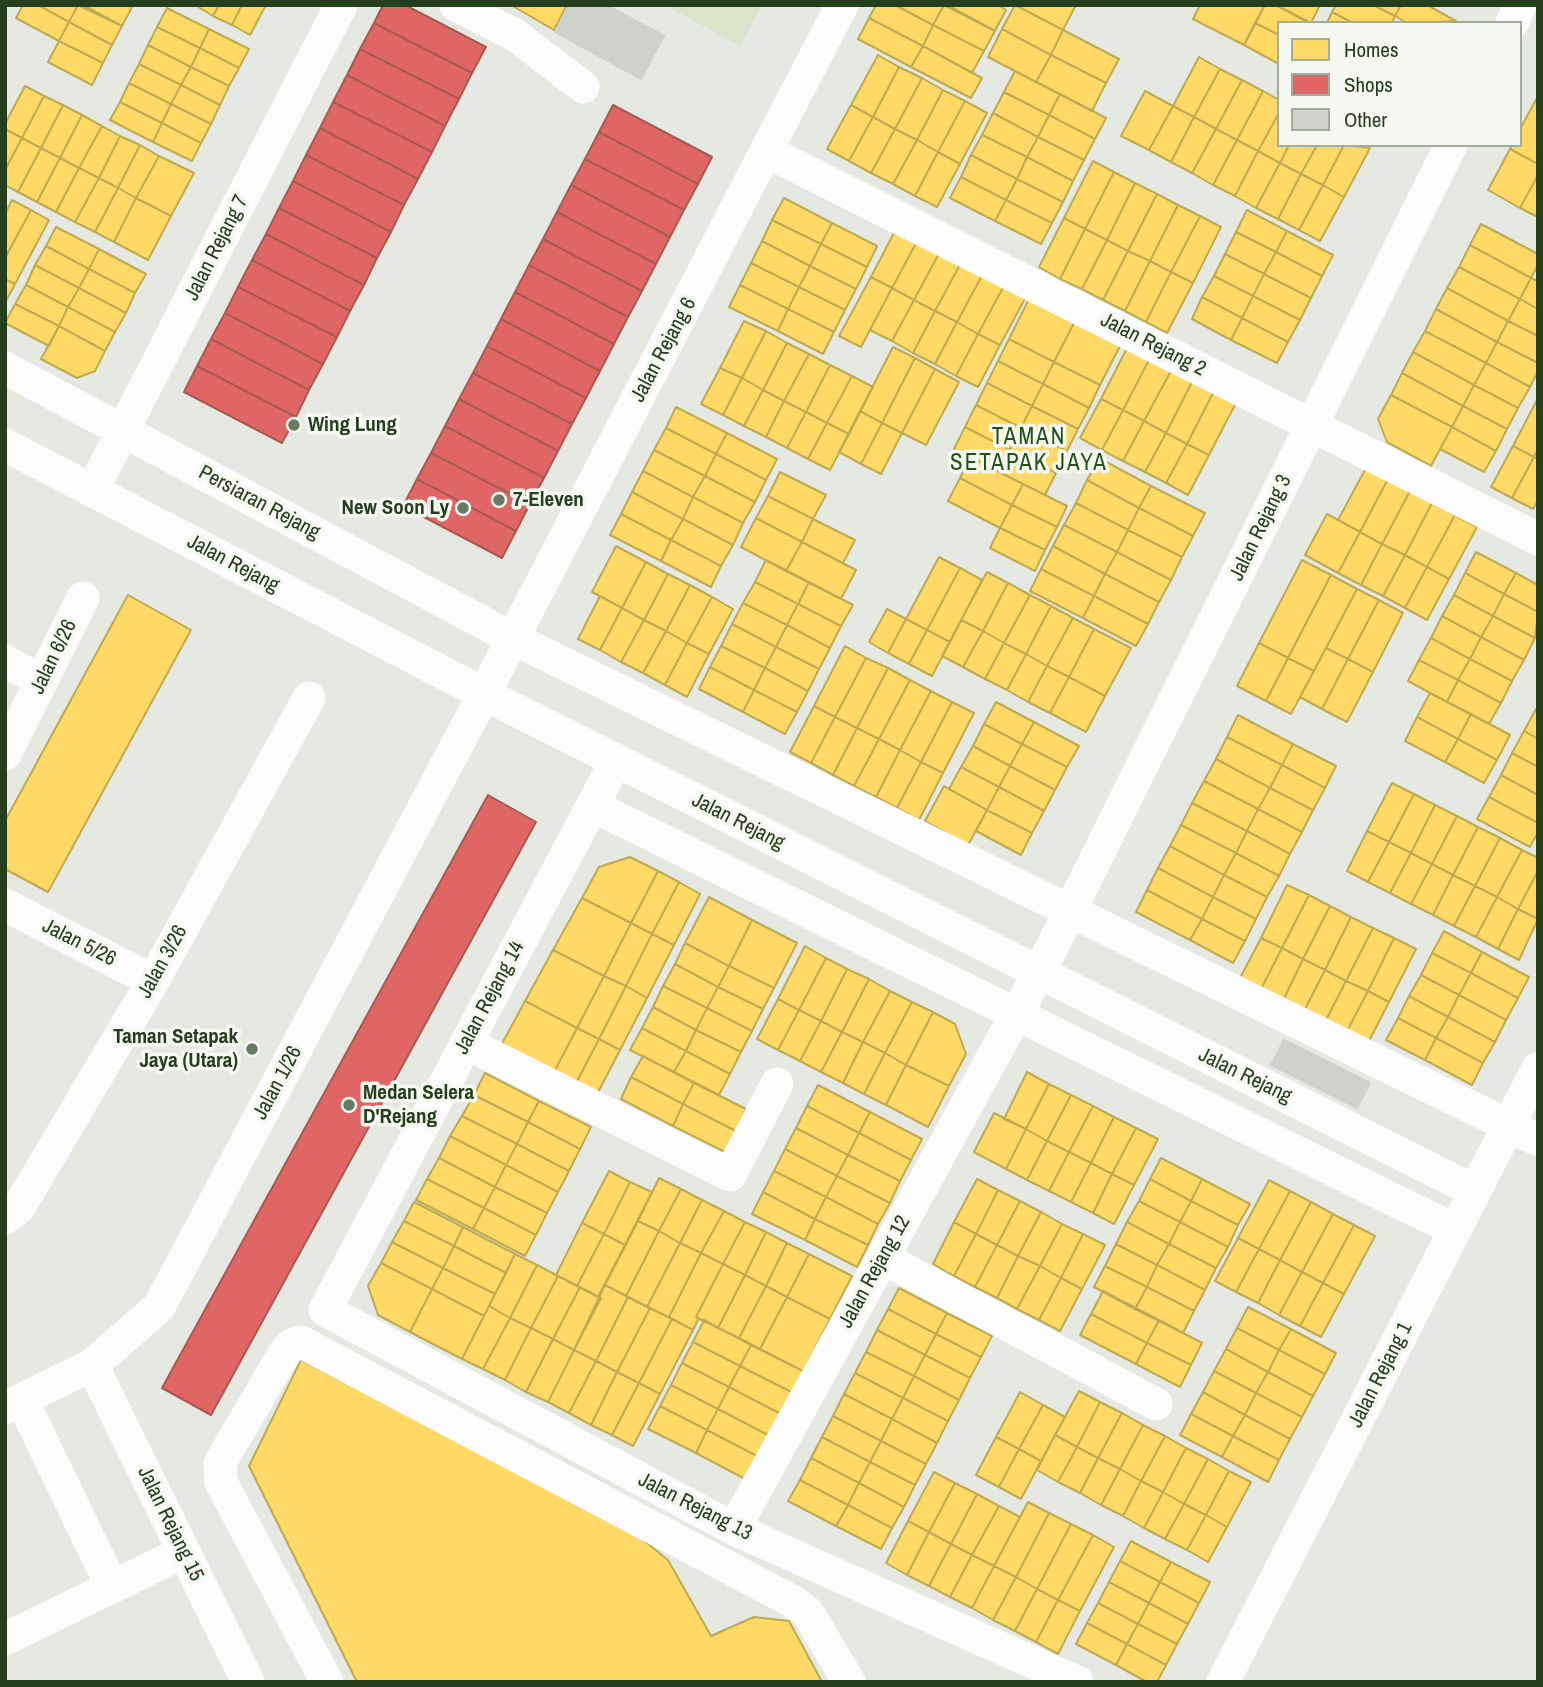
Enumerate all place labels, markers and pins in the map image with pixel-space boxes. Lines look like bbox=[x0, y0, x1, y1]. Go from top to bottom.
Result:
place label: Wing Lung bbox=[308, 412, 397, 438]
marker: Wing Lung bbox=[286, 417, 302, 433]
place label: 7-Eleven bbox=[513, 487, 584, 513]
marker: 7-Eleven bbox=[491, 492, 507, 508]
place label: New Soon Ly bbox=[342, 495, 449, 521]
marker: New Soon Ly bbox=[455, 500, 471, 516]
place label: Taman Setapak Jaya (Utara) bbox=[113, 1024, 238, 1074]
marker: Taman Setapak Jaya (Utara) bbox=[244, 1041, 260, 1057]
place label: Medan Selera D'Rejang bbox=[363, 1080, 474, 1130]
marker: Medan Selera D'Rejang bbox=[341, 1097, 357, 1113]

